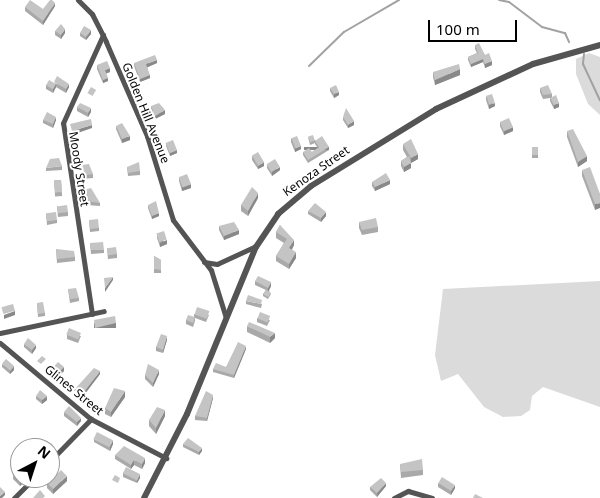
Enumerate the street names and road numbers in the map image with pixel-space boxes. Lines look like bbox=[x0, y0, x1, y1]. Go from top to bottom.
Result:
street label: Golden Hill Avenue bbox=[119, 61, 173, 165]
street label: Moody Street bbox=[66, 131, 92, 207]
street label: Kenoza Street bbox=[280, 143, 352, 199]
street label: Glines Street bbox=[42, 362, 106, 418]

